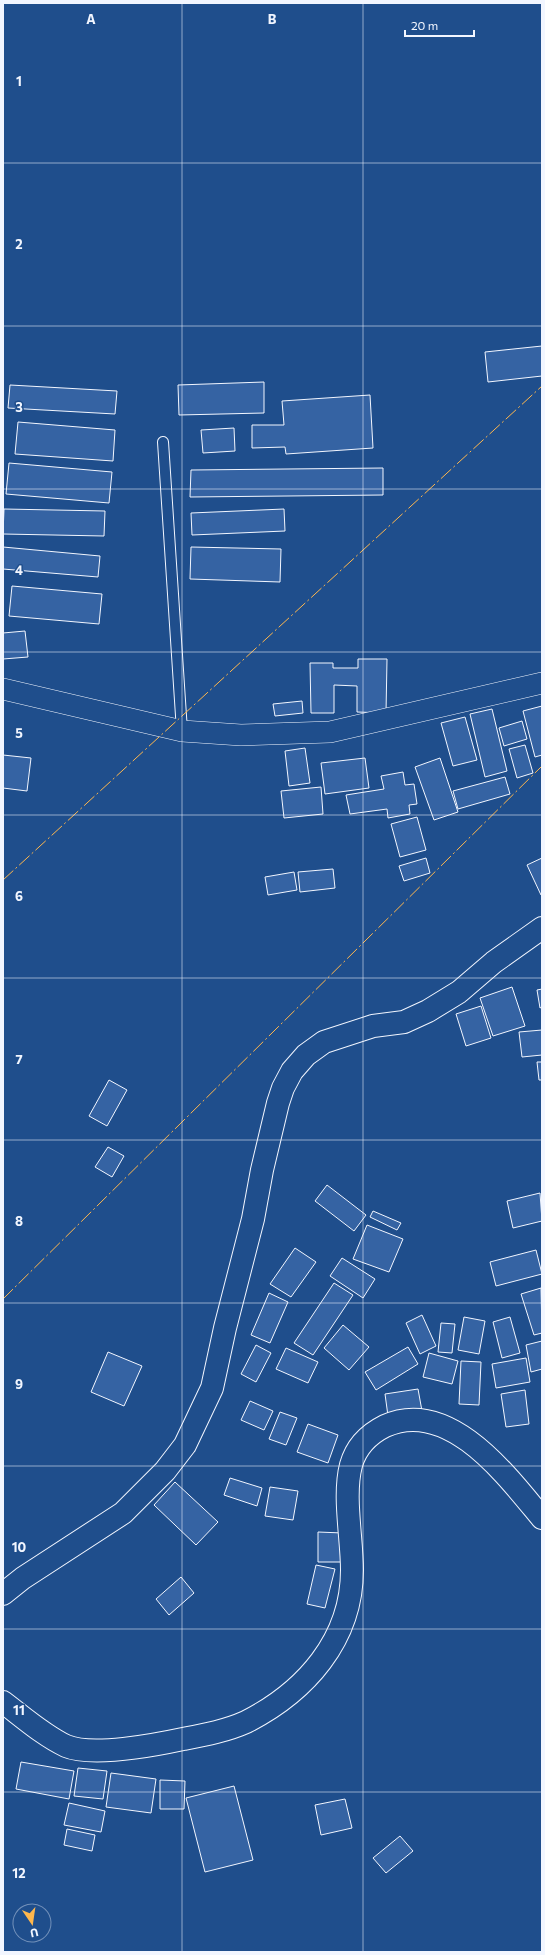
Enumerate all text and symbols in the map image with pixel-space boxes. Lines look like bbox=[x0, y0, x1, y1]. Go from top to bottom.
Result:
text: A bbox=[86, 11, 96, 27]
text: B bbox=[268, 11, 277, 27]
scale bar bbox=[405, 12, 474, 38]
text: 20 m bbox=[411, 18, 438, 32]
text: 1 bbox=[16, 73, 22, 89]
text: 2 bbox=[15, 236, 23, 252]
text: 3 bbox=[15, 399, 23, 415]
text: 4 bbox=[15, 562, 23, 578]
text: 5 bbox=[15, 725, 23, 741]
text: 6 bbox=[15, 888, 23, 904]
text: 7 bbox=[15, 1051, 23, 1067]
text: 8 bbox=[15, 1213, 23, 1229]
text: 9 bbox=[15, 1376, 23, 1392]
text: 10 bbox=[12, 1539, 27, 1555]
text: 11 bbox=[13, 1702, 25, 1718]
text: 12 bbox=[12, 1865, 26, 1881]
north arrow bbox=[12, 1903, 52, 1943]
text: U bbox=[29, 1926, 40, 1940]

